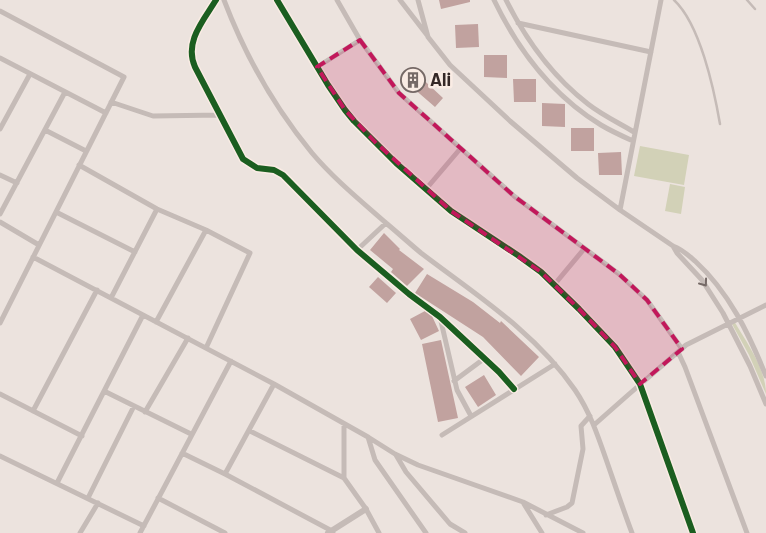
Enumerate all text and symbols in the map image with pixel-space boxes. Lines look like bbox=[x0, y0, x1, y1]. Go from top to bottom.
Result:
building icon: Ali bbox=[400, 67, 426, 93]
place label: Ali bbox=[430, 68, 451, 90]
one-way arrow bbox=[698, 277, 707, 287]

